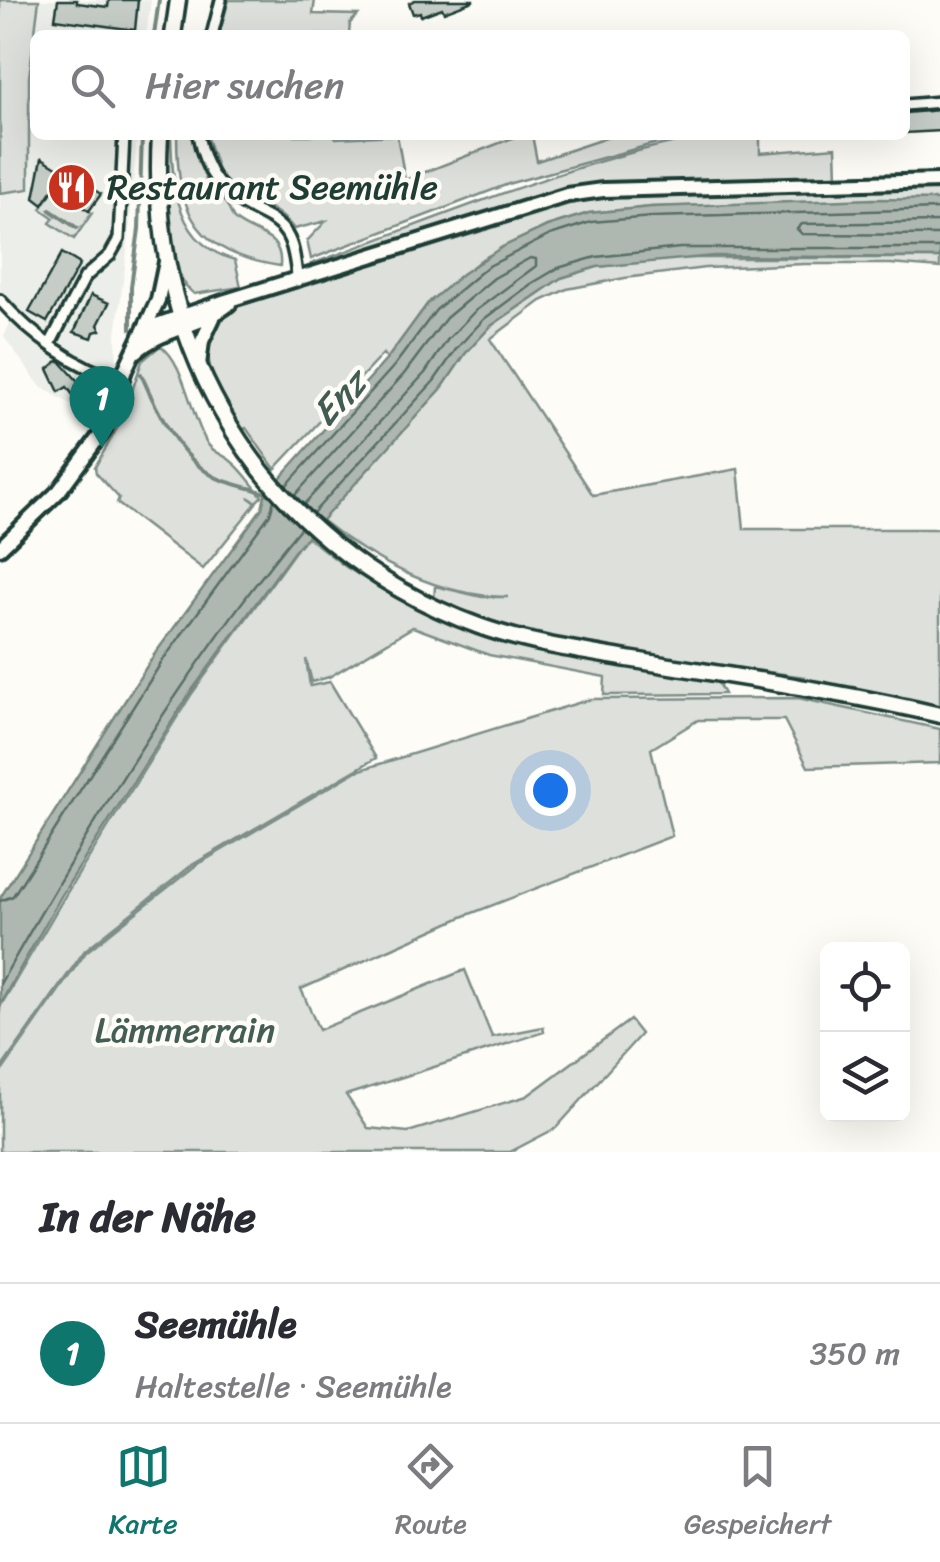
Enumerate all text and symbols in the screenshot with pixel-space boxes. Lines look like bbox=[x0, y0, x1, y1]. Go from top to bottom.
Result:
search box bbox=[30, 30, 910, 140]
text: Hier suchen bbox=[145, 52, 344, 119]
icon: search bbox=[65, 58, 120, 113]
place label: Restaurant Seemühle bbox=[107, 156, 438, 218]
restaurant icon: Restaurant Seemühle bbox=[46, 161, 98, 213]
water label: Enz bbox=[294, 350, 387, 443]
pin: 1 bbox=[70, 366, 134, 448]
your location bbox=[525, 765, 576, 816]
map controls bbox=[820, 942, 910, 1122]
button: locate bbox=[820, 942, 910, 1032]
park label: Lämmerrain bbox=[95, 999, 275, 1061]
button: layers bbox=[820, 1032, 910, 1122]
text: In der Nähe bbox=[40, 1180, 256, 1254]
text: Seemühle bbox=[135, 1291, 297, 1358]
text: 1 bbox=[66, 1325, 79, 1382]
text: 350 m bbox=[810, 1325, 900, 1382]
text: Haltestelle · Seemühle bbox=[135, 1358, 452, 1415]
tab: Karte bbox=[109, 1439, 178, 1548]
tab: Route bbox=[395, 1439, 467, 1548]
tab: Gespeichert bbox=[684, 1439, 831, 1548]

